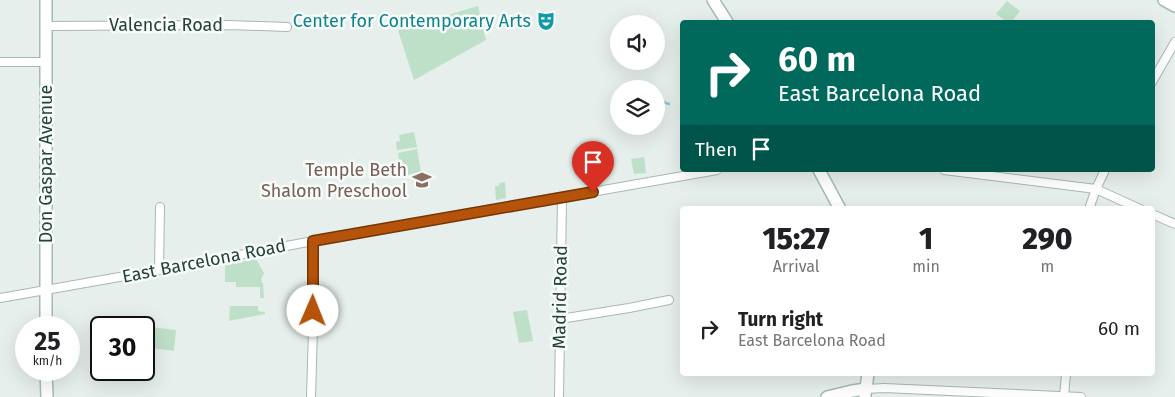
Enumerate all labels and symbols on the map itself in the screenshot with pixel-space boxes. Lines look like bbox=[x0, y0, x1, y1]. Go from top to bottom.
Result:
place label: Center for Contemporary Arts bbox=[293, 10, 531, 32]
theatre icon: Center for Contemporary Arts bbox=[535, 10, 557, 32]
street label: Valencia Road bbox=[109, 14, 223, 36]
street label: Don Gaspar Avenue bbox=[35, 85, 57, 243]
pin bbox=[572, 141, 614, 192]
place label: Temple Beth Shalom Preschool bbox=[261, 159, 407, 202]
school or university icon: Temple Beth Shalom Preschool bbox=[411, 169, 433, 191]
street label: East Barcelona Road bbox=[120, 234, 288, 288]
street label: Madrid Road bbox=[548, 245, 572, 349]
position arrow bbox=[286, 284, 338, 336]
speed limit sign: 30 bbox=[90, 316, 155, 381]

